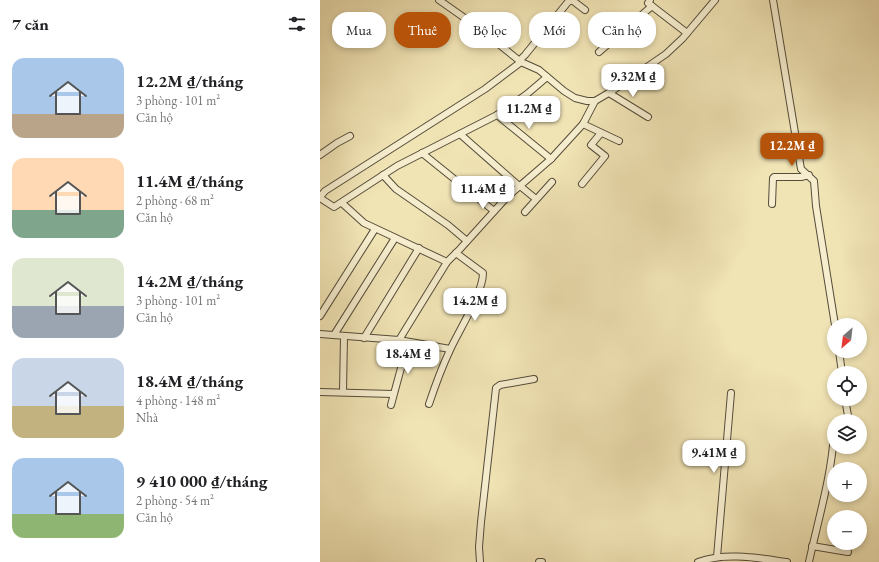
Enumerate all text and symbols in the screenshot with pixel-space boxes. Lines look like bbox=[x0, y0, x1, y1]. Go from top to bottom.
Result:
chip: Mua bbox=[332, 12, 386, 48]
chip: Thuê bbox=[394, 12, 451, 48]
chip: Bộ lọc bbox=[459, 12, 521, 48]
chip: Mới bbox=[529, 12, 580, 48]
chip: Căn hộ bbox=[588, 12, 656, 48]
text: 7 căn bbox=[12, 13, 49, 35]
icon: filters bbox=[286, 13, 308, 35]
pin: 9.32M ₫ bbox=[596, 64, 670, 98]
text: 9.32M ₫ bbox=[610, 68, 656, 85]
text: 12.2M ₫/tháng bbox=[136, 70, 243, 92]
icon: home bbox=[44, 74, 92, 122]
text: 3 phòng · 101 m² bbox=[136, 92, 220, 109]
pin: 11.2M ₫ bbox=[492, 96, 566, 130]
text: 11.2M ₫ bbox=[506, 100, 552, 117]
text: Căn hộ bbox=[136, 109, 173, 126]
pin: 12.2M ₫ bbox=[755, 133, 829, 167]
text: 12.2M ₫ bbox=[769, 137, 815, 154]
text: 11.4M ₫/tháng bbox=[136, 170, 243, 192]
icon: home bbox=[44, 174, 92, 222]
pin: 11.4M ₫ bbox=[446, 176, 520, 210]
text: 11.4M ₫ bbox=[460, 180, 506, 197]
text: 2 phòng · 68 m² bbox=[136, 192, 214, 209]
text: Căn hộ bbox=[136, 209, 173, 226]
text: 14.2M ₫/tháng bbox=[136, 270, 243, 292]
icon: home bbox=[44, 274, 92, 322]
pin: 14.2M ₫ bbox=[438, 288, 512, 322]
text: 3 phòng · 101 m² bbox=[136, 292, 220, 309]
text: 14.2M ₫ bbox=[452, 292, 498, 309]
text: Căn hộ bbox=[136, 309, 173, 326]
north arrow bbox=[827, 318, 867, 358]
map controls bbox=[827, 318, 867, 550]
pin: 18.4M ₫ bbox=[371, 341, 445, 375]
text: 18.4M ₫ bbox=[385, 345, 431, 362]
button: locate bbox=[827, 366, 867, 406]
text: 18.4M ₫/tháng bbox=[136, 370, 243, 392]
icon: home bbox=[44, 374, 92, 422]
text: 4 phòng · 148 m² bbox=[136, 392, 220, 409]
text: Nhà bbox=[136, 409, 158, 426]
button: layers bbox=[827, 414, 867, 454]
pin: 9.41M ₫ bbox=[677, 440, 751, 474]
text: 9.41M ₫ bbox=[691, 444, 737, 461]
button: + bbox=[827, 462, 867, 502]
text: 9 410 000 ₫/tháng bbox=[136, 470, 267, 492]
icon: home bbox=[44, 474, 92, 522]
text: 2 phòng · 54 m² bbox=[136, 492, 214, 509]
text: Căn hộ bbox=[136, 509, 173, 526]
button: − bbox=[827, 510, 867, 550]

